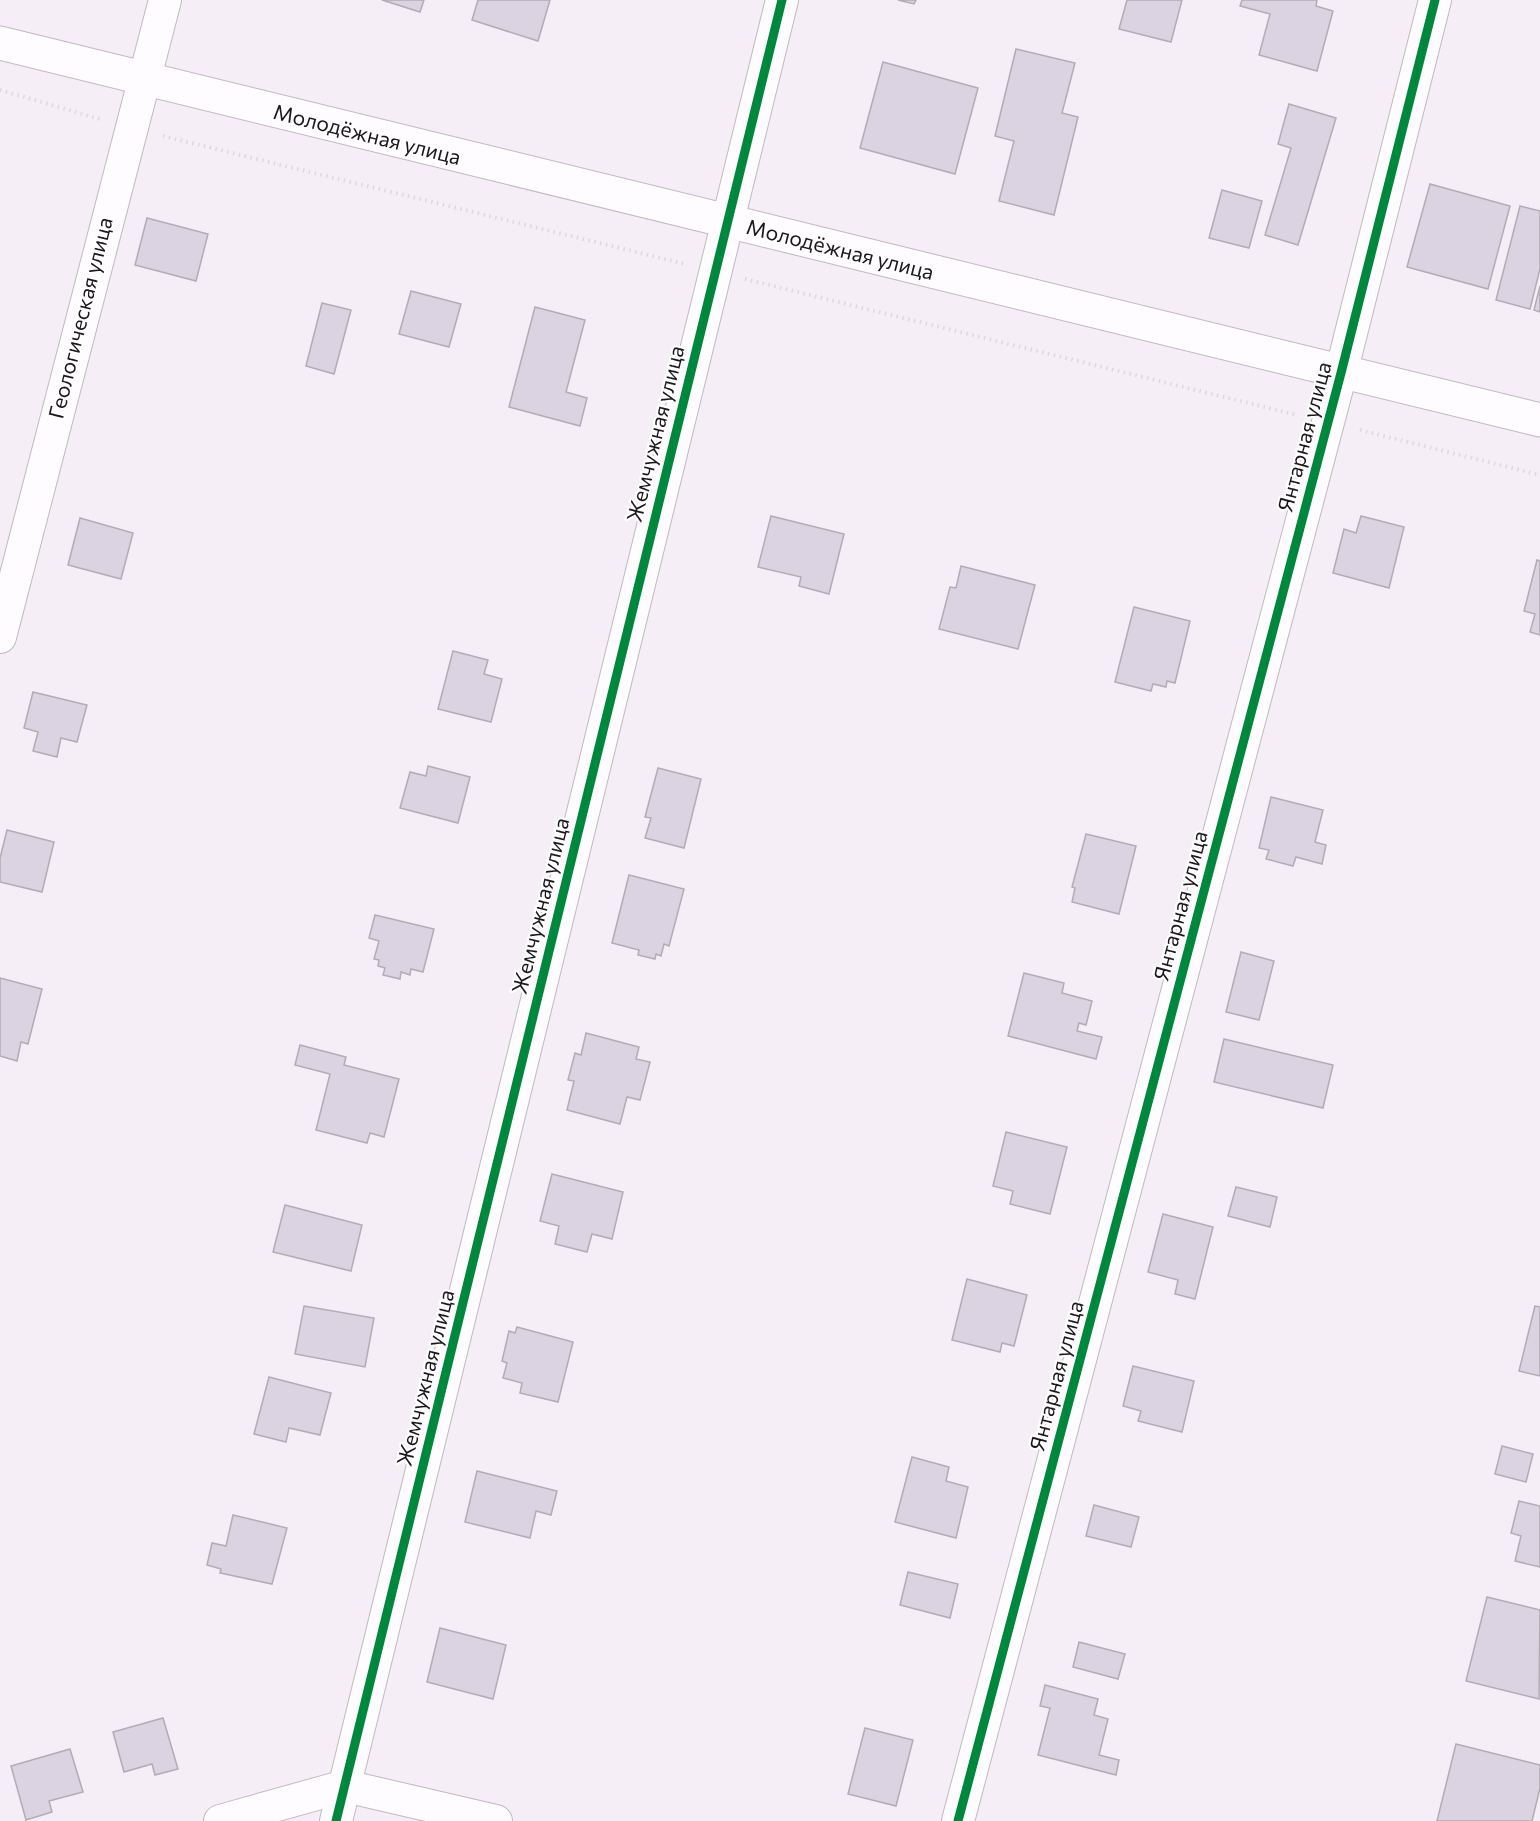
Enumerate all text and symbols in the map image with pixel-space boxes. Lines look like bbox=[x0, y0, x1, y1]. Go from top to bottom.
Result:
street label: Молодёжная улица bbox=[271, 98, 464, 169]
street label: Молодёжная улица bbox=[744, 213, 937, 284]
street label: Геологическая улица bbox=[42, 214, 117, 421]
street label: Жемчужная улица bbox=[621, 343, 689, 524]
street label: Янтарная улица bbox=[1271, 359, 1336, 514]
street label: Жемчужная улица bbox=[506, 815, 574, 996]
street label: Янтарная улица bbox=[1147, 828, 1212, 983]
street label: Жемчужная улица bbox=[391, 1287, 459, 1468]
street label: Янтарная улица bbox=[1023, 1298, 1088, 1453]

